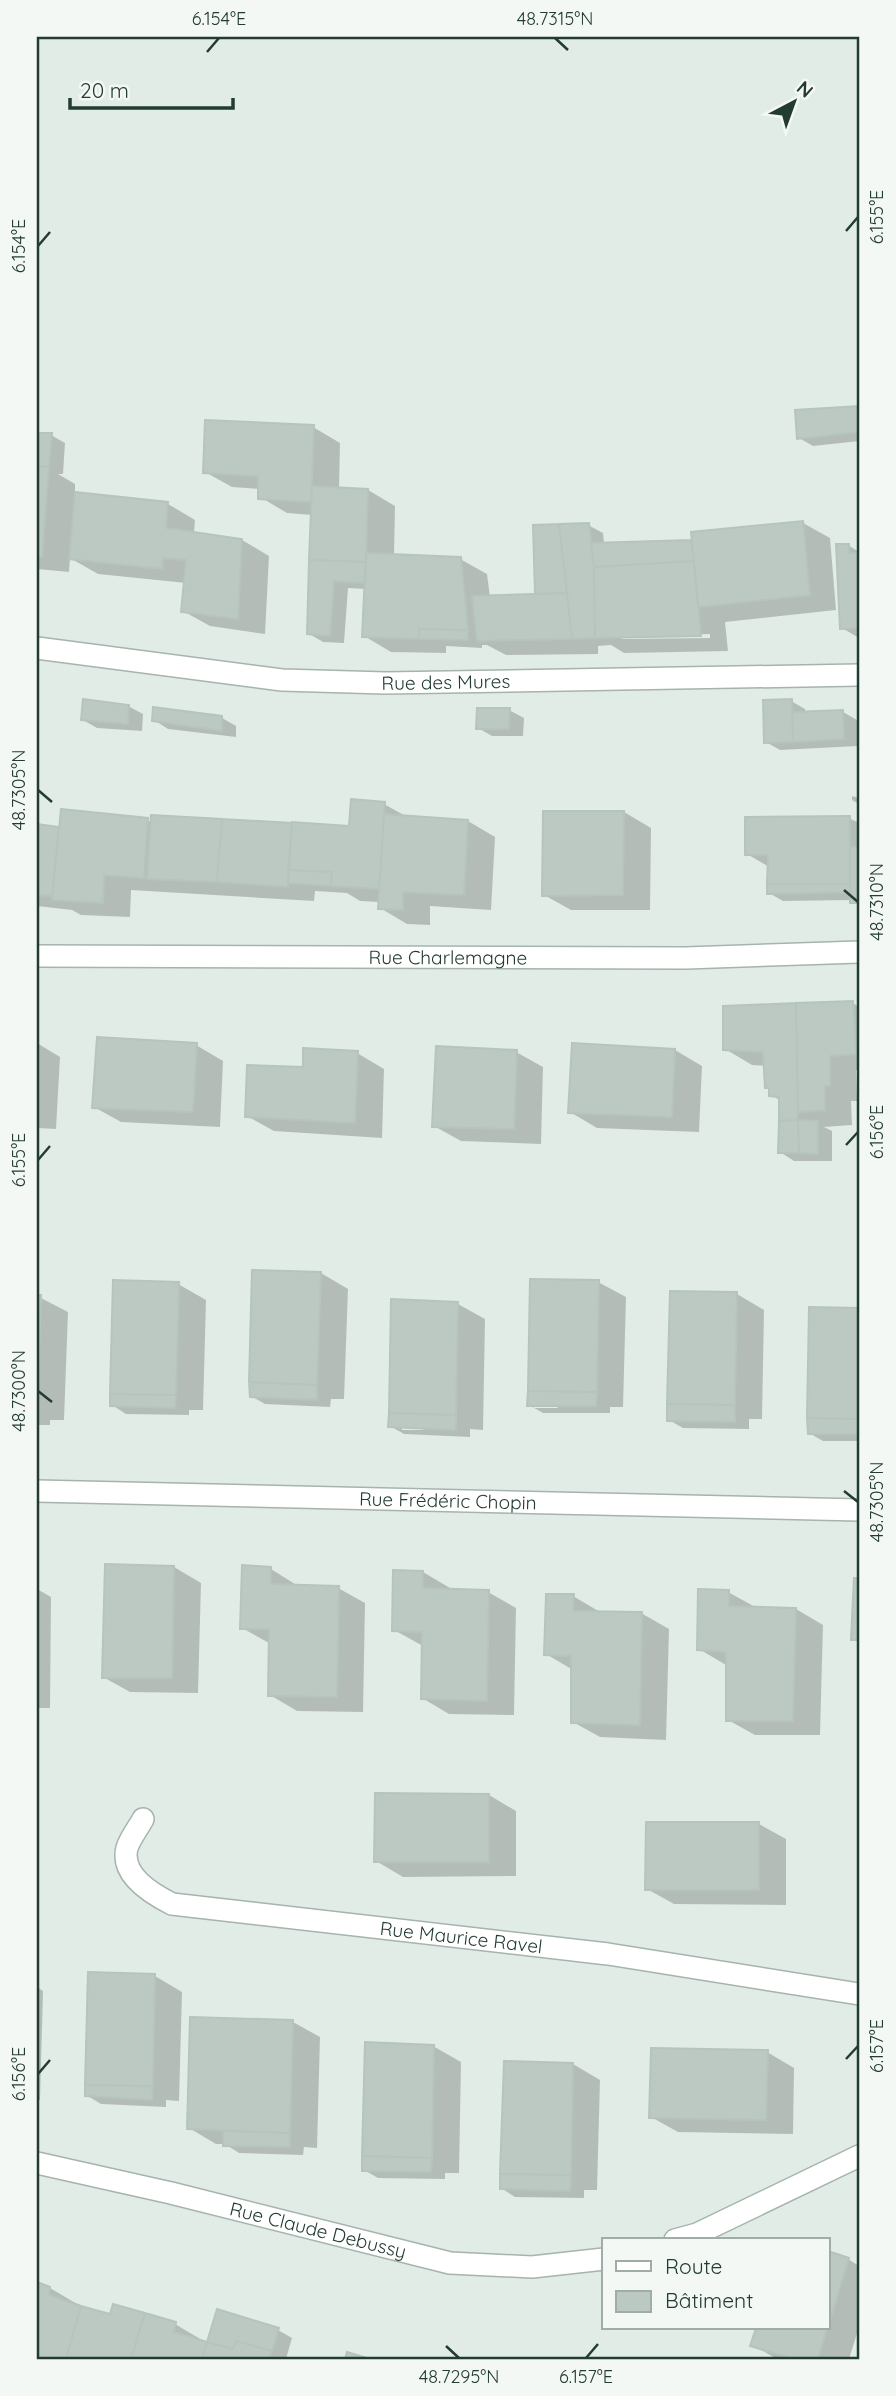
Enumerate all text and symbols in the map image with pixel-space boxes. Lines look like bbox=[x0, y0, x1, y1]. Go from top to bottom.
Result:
text: 6.154°E bbox=[192, 7, 246, 30]
text: 48.7315°N bbox=[517, 7, 593, 30]
scale bar bbox=[70, 66, 233, 110]
north arrow bbox=[760, 66, 830, 136]
text: N bbox=[792, 76, 818, 103]
text: 20 m bbox=[80, 77, 129, 103]
text: 6.155°E bbox=[865, 190, 888, 244]
text: 6.154°E bbox=[7, 219, 30, 273]
street label: Rue des Mures bbox=[381, 669, 511, 695]
text: 48.7305°N bbox=[7, 750, 30, 830]
text: 48.7310°N bbox=[865, 863, 888, 941]
street label: Rue Charlemagne bbox=[369, 945, 527, 970]
text: 6.156°E bbox=[865, 1105, 888, 1159]
text: 6.155°E bbox=[7, 1133, 30, 1187]
text: 48.7300°N bbox=[7, 1350, 30, 1432]
text: 48.7305°N bbox=[865, 1462, 888, 1542]
street label: Rue Frédéric Chopin bbox=[359, 1486, 537, 1515]
street label: Rue Maurice Ravel bbox=[379, 1916, 544, 1958]
text: 6.157°E bbox=[865, 2019, 888, 2073]
text: 6.156°E bbox=[7, 2047, 30, 2101]
street label: Rue Claude Debussy bbox=[227, 2196, 409, 2264]
legend bbox=[602, 2238, 830, 2330]
text: Route bbox=[665, 2253, 722, 2279]
text: Bâtiment bbox=[665, 2287, 753, 2313]
text: 48.7295°N bbox=[419, 2365, 499, 2388]
text: 6.157°E bbox=[559, 2365, 613, 2388]

